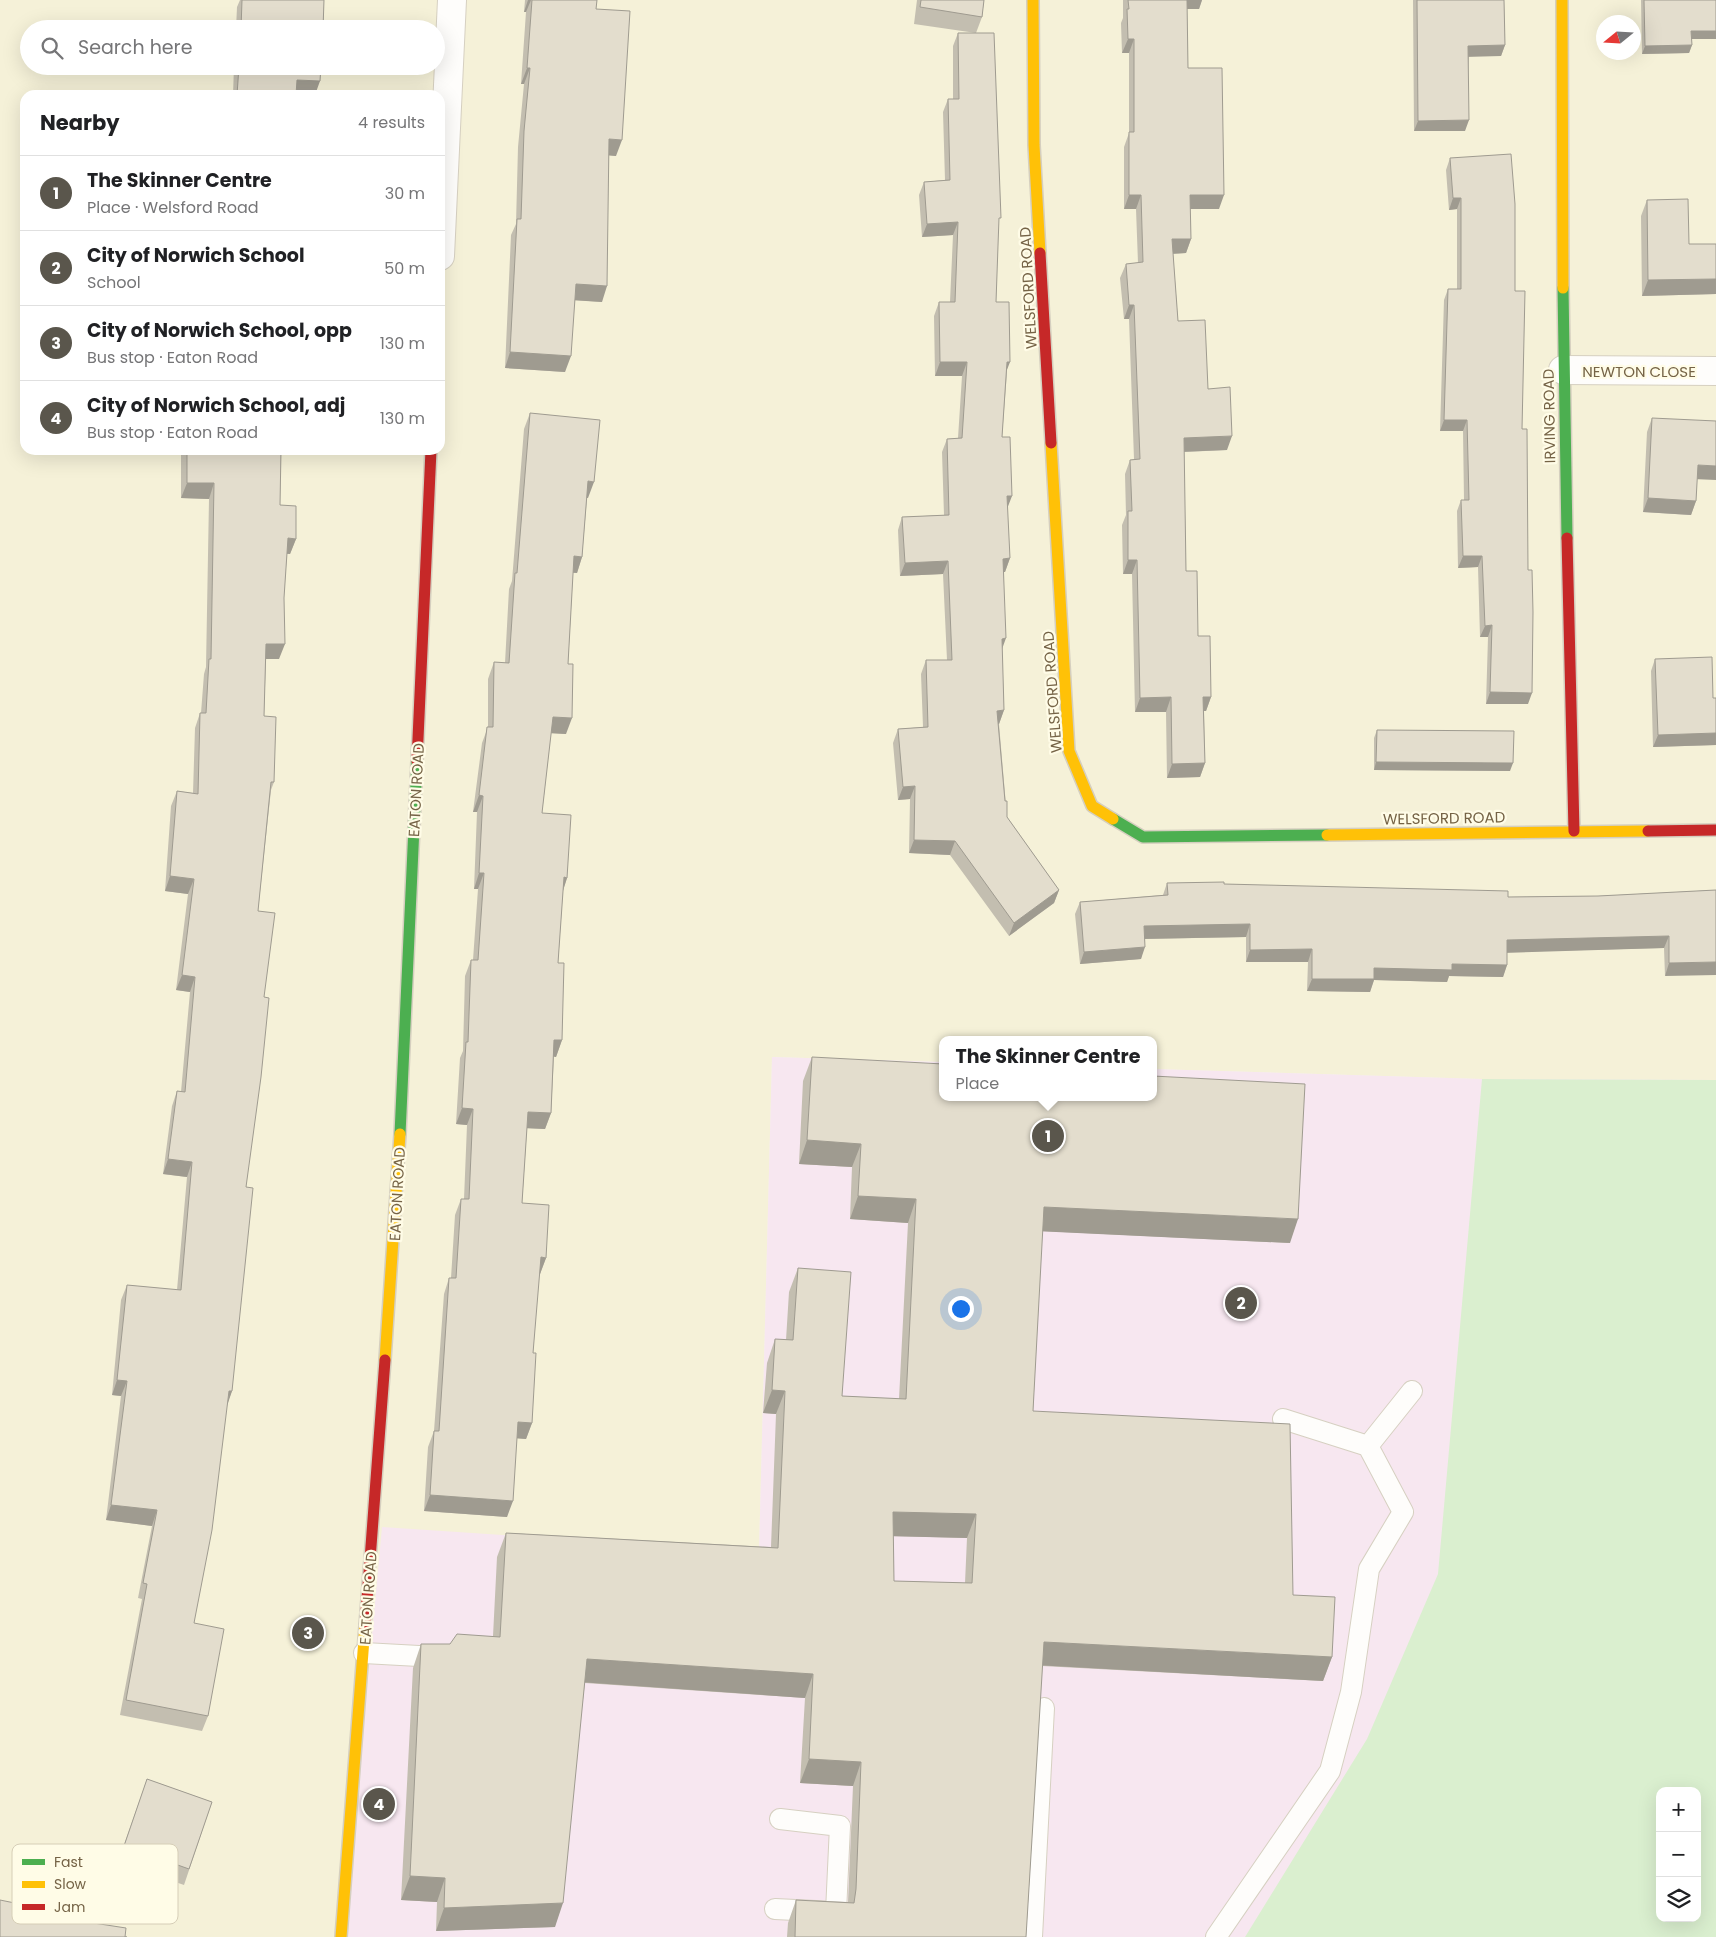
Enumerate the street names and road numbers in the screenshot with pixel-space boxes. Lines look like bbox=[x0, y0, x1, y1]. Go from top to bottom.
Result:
street label: WELSFORD ROAD bbox=[1014, 226, 1042, 350]
street label: NEWTON CLOSE bbox=[1582, 361, 1696, 382]
street label: IRVING ROAD bbox=[1538, 369, 1560, 463]
street label: WELSFORD ROAD bbox=[1037, 630, 1067, 754]
street label: EATON ROAD bbox=[403, 743, 429, 837]
street label: WELSFORD ROAD bbox=[1383, 806, 1505, 830]
street label: EATON ROAD bbox=[384, 1147, 410, 1241]
street label: EATON ROAD bbox=[354, 1550, 382, 1646]

